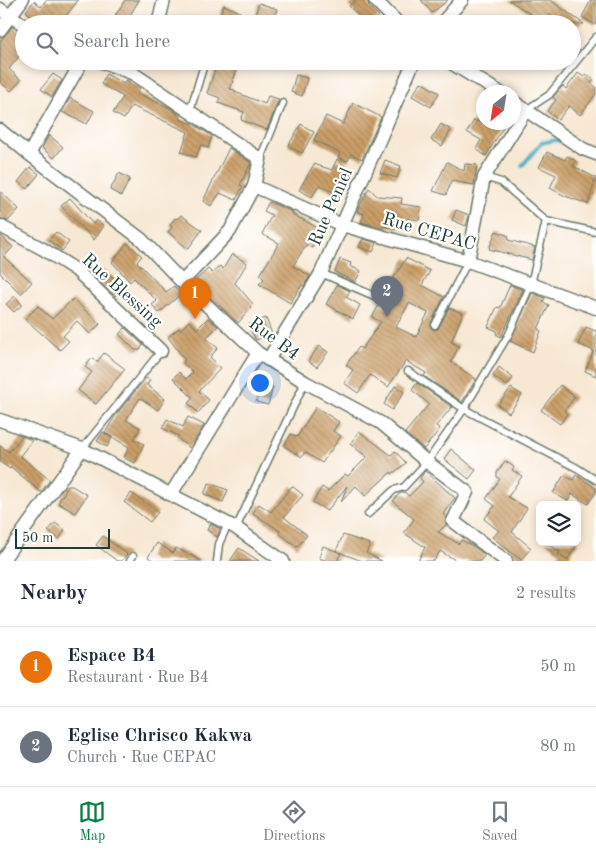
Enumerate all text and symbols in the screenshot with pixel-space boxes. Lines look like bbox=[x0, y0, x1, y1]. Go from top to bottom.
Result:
search box bbox=[15, 15, 581, 70]
icon: search bbox=[33, 29, 61, 57]
text: Search here bbox=[73, 33, 170, 52]
north arrow bbox=[476, 85, 521, 130]
street label: Rue Peniel bbox=[306, 165, 356, 249]
street label: Rue CEPAC bbox=[380, 210, 478, 254]
street label: Rue Blessing bbox=[78, 250, 166, 332]
pin: 2 bbox=[371, 276, 403, 317]
pin: 1 bbox=[179, 278, 211, 319]
street label: Rue B4 bbox=[245, 314, 303, 364]
your location bbox=[247, 370, 273, 396]
map controls bbox=[536, 501, 581, 546]
button: layers bbox=[536, 501, 581, 546]
scale bar bbox=[15, 526, 110, 549]
text: 50 m bbox=[22, 531, 53, 545]
text: Nearby bbox=[20, 583, 88, 604]
text: 2 results bbox=[516, 586, 576, 602]
text: Espace B4 bbox=[67, 647, 156, 666]
text: 1 bbox=[31, 659, 41, 675]
text: 50 m bbox=[540, 659, 576, 675]
text: Restaurant · Rue B4 bbox=[67, 670, 209, 686]
text: Eglise Chrisco Kakwa bbox=[67, 727, 252, 746]
text: 2 bbox=[31, 739, 41, 755]
text: 80 m bbox=[540, 739, 576, 755]
text: Church · Rue CEPAC bbox=[67, 750, 216, 766]
tab: Map bbox=[78, 798, 106, 845]
tab: Directions bbox=[263, 798, 325, 845]
tab: Saved bbox=[482, 798, 518, 845]

